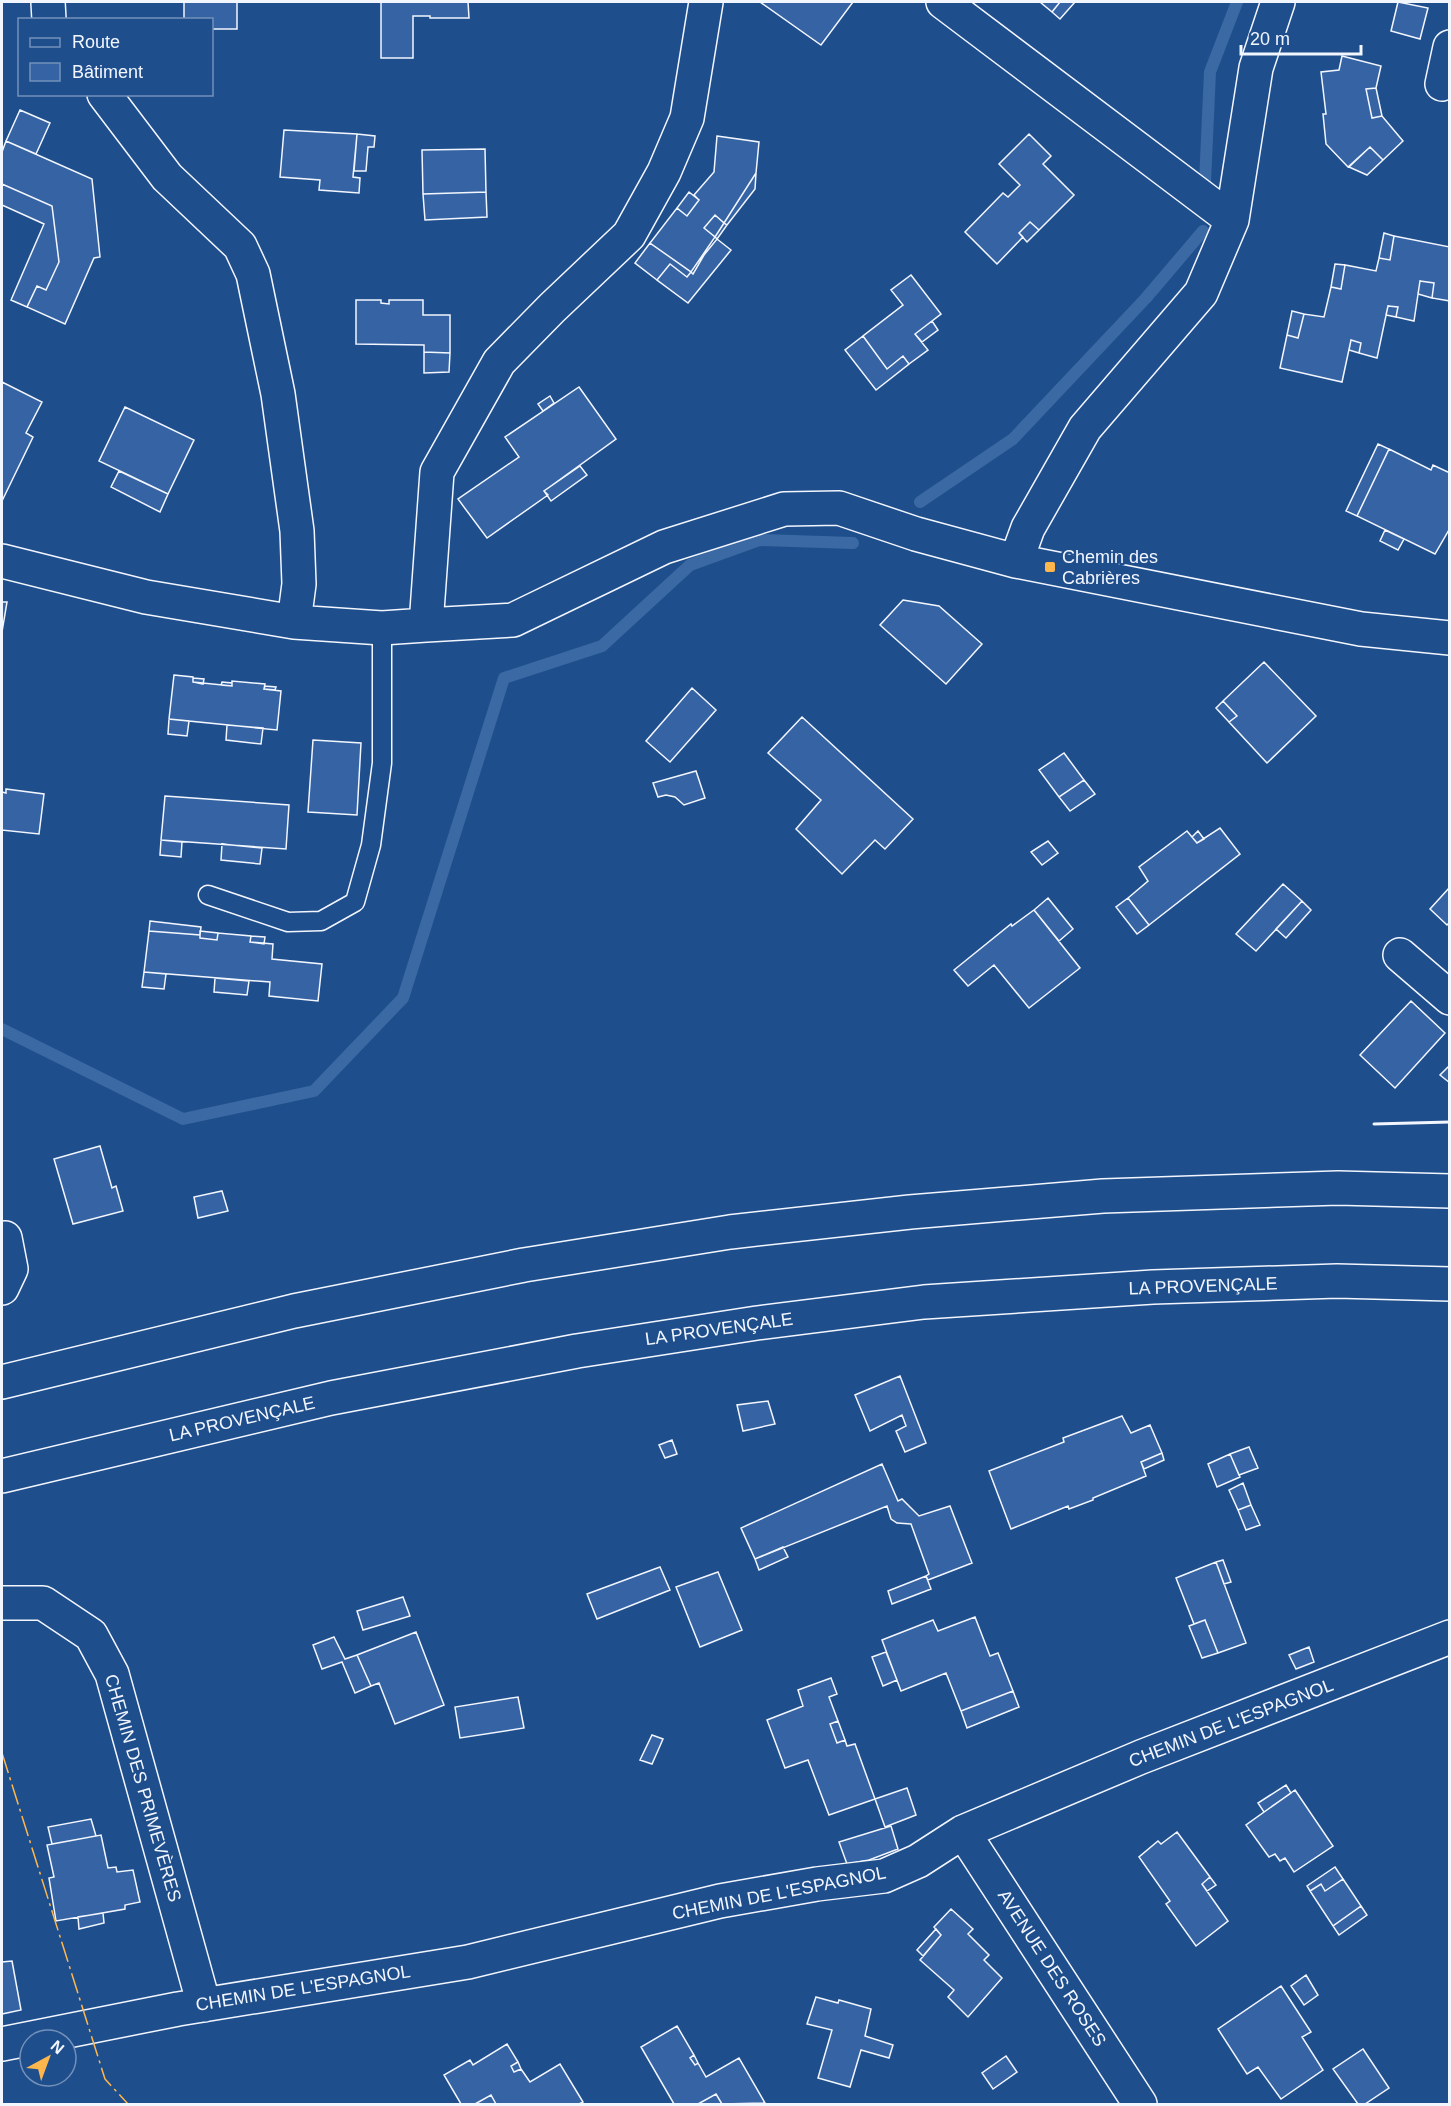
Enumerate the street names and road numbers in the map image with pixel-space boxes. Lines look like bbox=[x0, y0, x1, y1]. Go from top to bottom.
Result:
street label: LA PROVENÇALE bbox=[1128, 1273, 1278, 1299]
street label: LA PROVENÇALE bbox=[644, 1309, 794, 1349]
street label: LA PROVENÇALE bbox=[167, 1392, 317, 1446]
street label: CHEMIN DES PRIMEVÈRES bbox=[101, 1672, 185, 1904]
street label: CHEMIN DE L'ESPAGNOL bbox=[1126, 1675, 1336, 1771]
street label: CHEMIN DE L'ESPAGNOL bbox=[671, 1862, 887, 1924]
street label: AVENUE DES ROSES bbox=[994, 1886, 1110, 2050]
street label: CHEMIN DE L'ESPAGNOL bbox=[194, 1961, 412, 2015]

